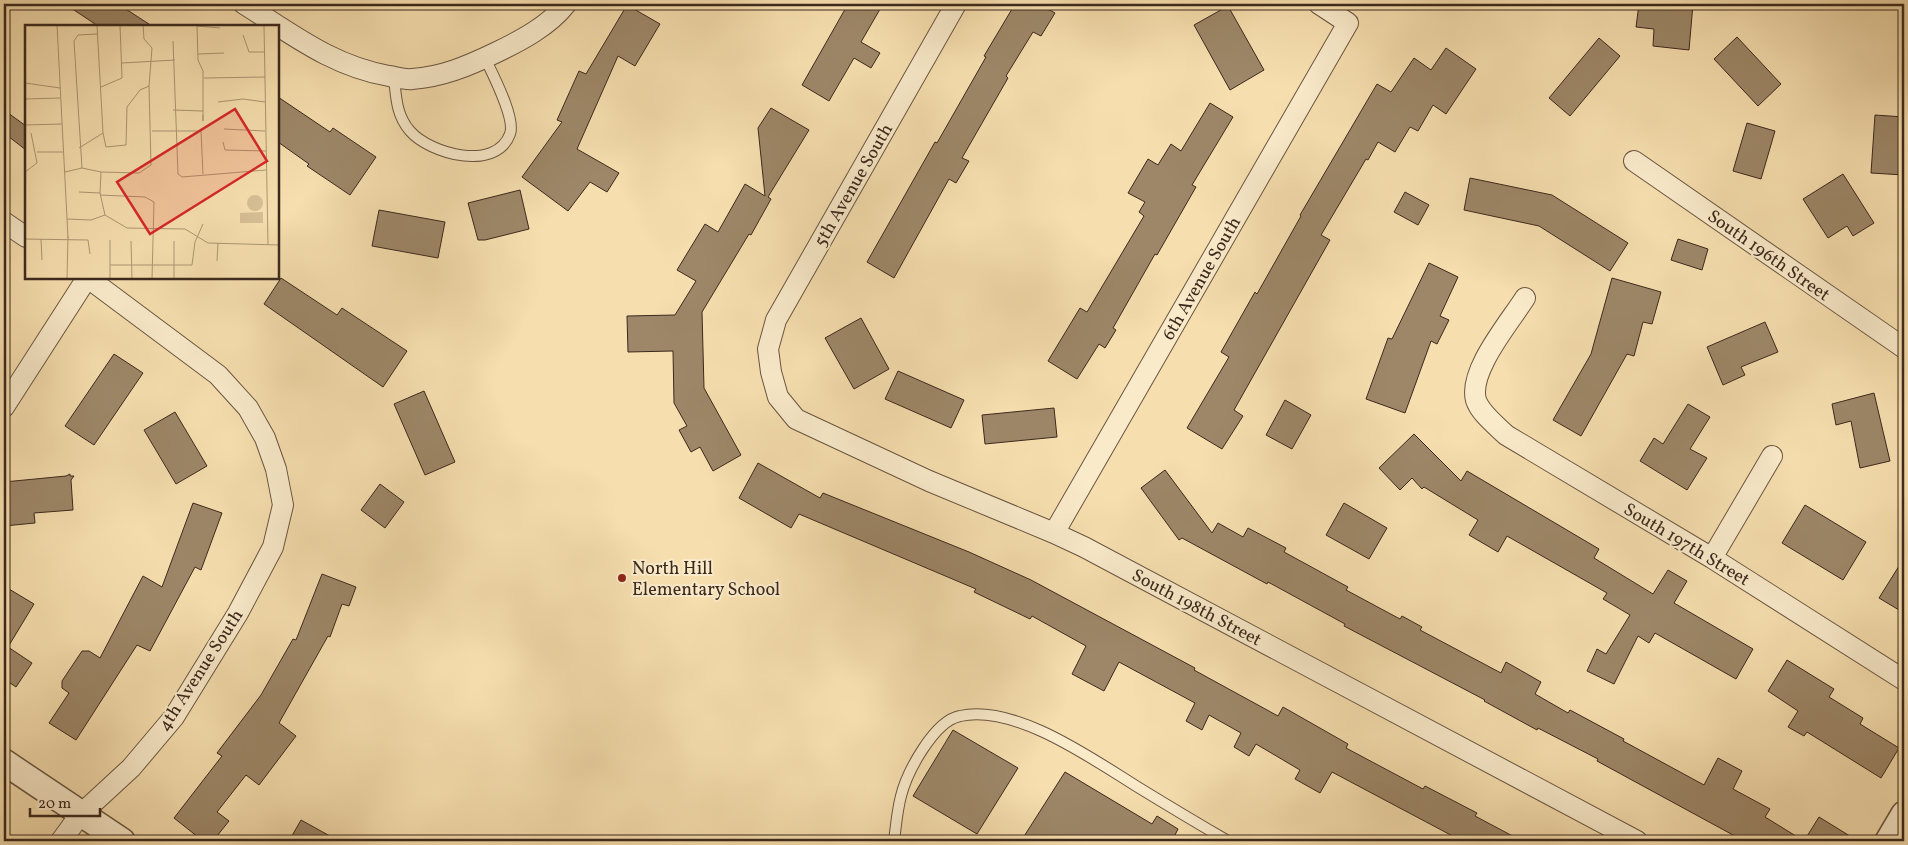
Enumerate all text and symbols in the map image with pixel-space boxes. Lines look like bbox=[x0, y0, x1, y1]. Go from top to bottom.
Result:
inset map bbox=[25, 25, 279, 279]
street label: 5th Avenue South bbox=[809, 119, 900, 252]
street label: South 196th Street bbox=[1702, 205, 1834, 308]
street label: 6th Avenue South bbox=[1157, 212, 1248, 345]
street label: South 197th Street bbox=[1618, 498, 1754, 593]
place label: North Hill Elementary School bbox=[632, 557, 780, 603]
street label: South 198th Street bbox=[1127, 564, 1266, 653]
marker: North Hill Elementary School bbox=[616, 572, 628, 584]
street label: 4th Avenue South bbox=[152, 605, 250, 737]
scale bar bbox=[30, 785, 100, 817]
text: 20 m bbox=[38, 794, 71, 815]

